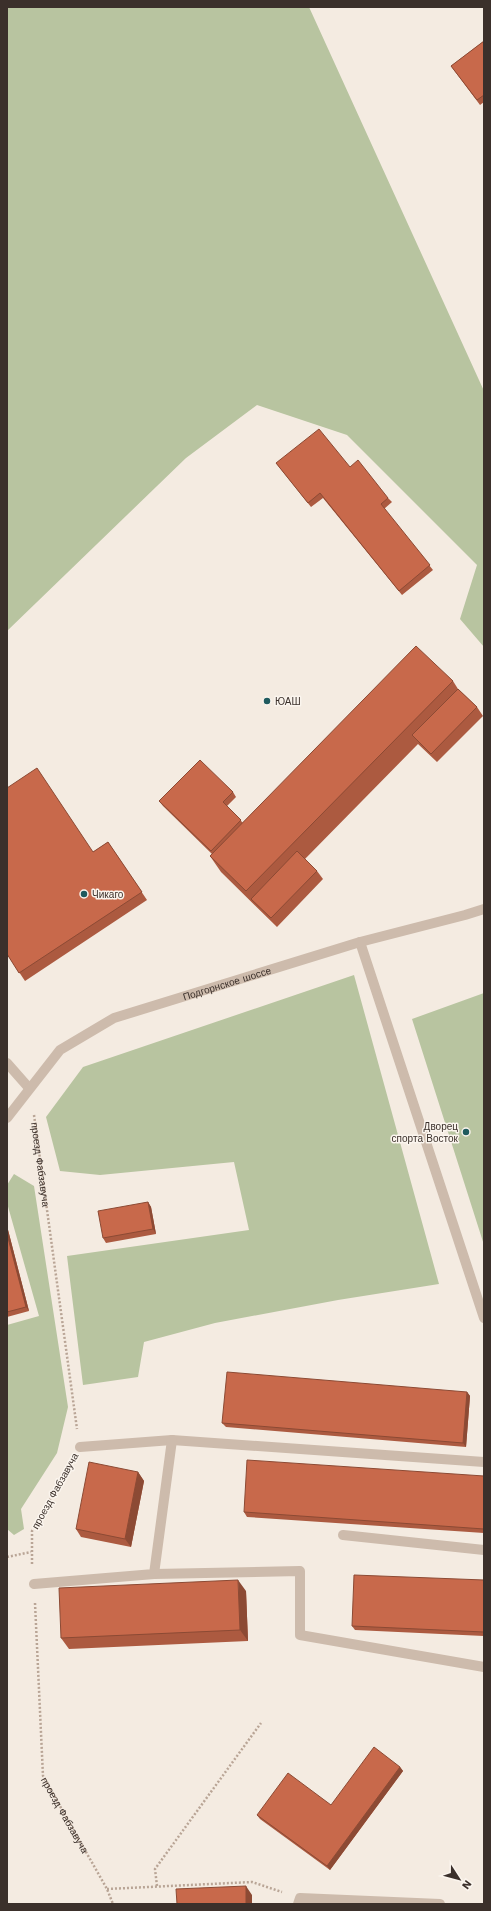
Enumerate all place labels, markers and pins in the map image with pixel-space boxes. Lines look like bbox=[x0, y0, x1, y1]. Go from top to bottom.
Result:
marker: ЮАШ bbox=[262, 696, 272, 706]
place label: ЮАШ bbox=[275, 696, 301, 707]
marker: Чикаго bbox=[79, 889, 89, 899]
place label: Чикаго bbox=[92, 889, 124, 900]
place label: Дворец спорта Восток bbox=[392, 1121, 459, 1144]
marker: Дворец спорта Восток bbox=[461, 1127, 471, 1137]

